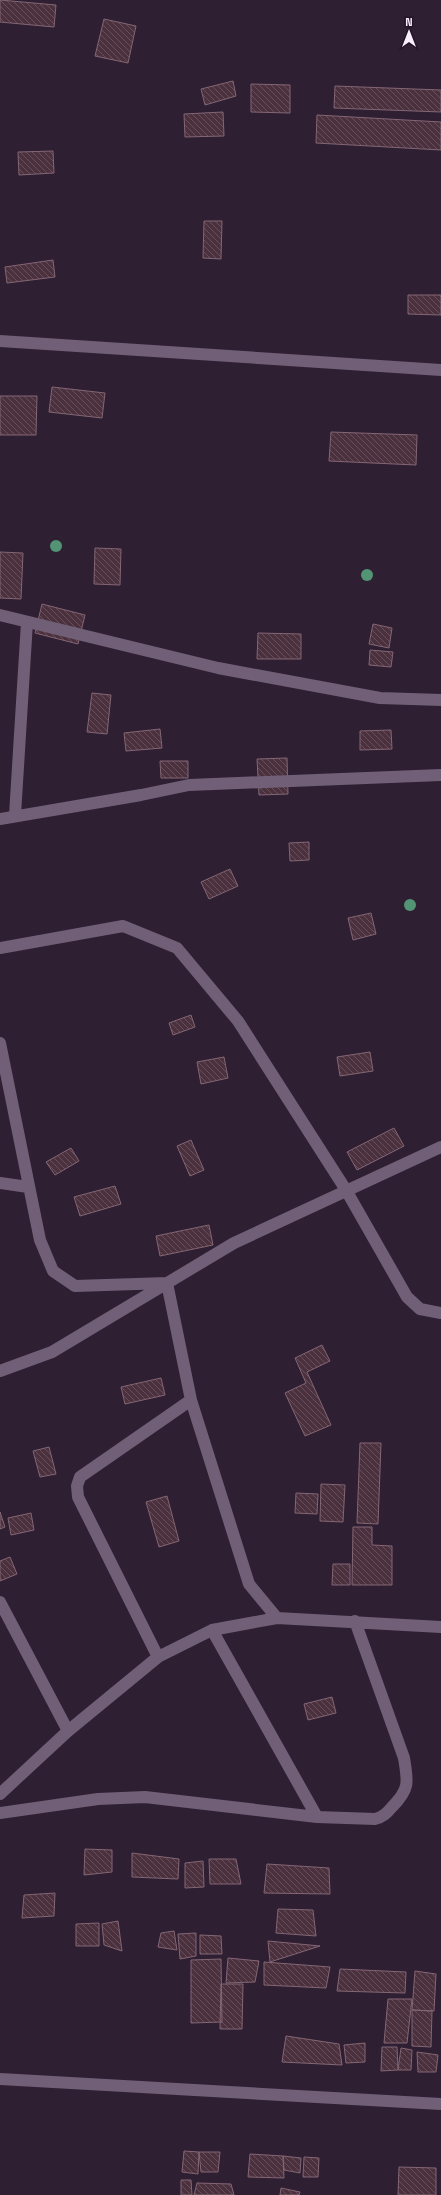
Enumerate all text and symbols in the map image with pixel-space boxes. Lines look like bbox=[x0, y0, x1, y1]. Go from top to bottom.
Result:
north arrow bbox=[389, 12, 429, 52]
text: N bbox=[405, 15, 413, 29]

